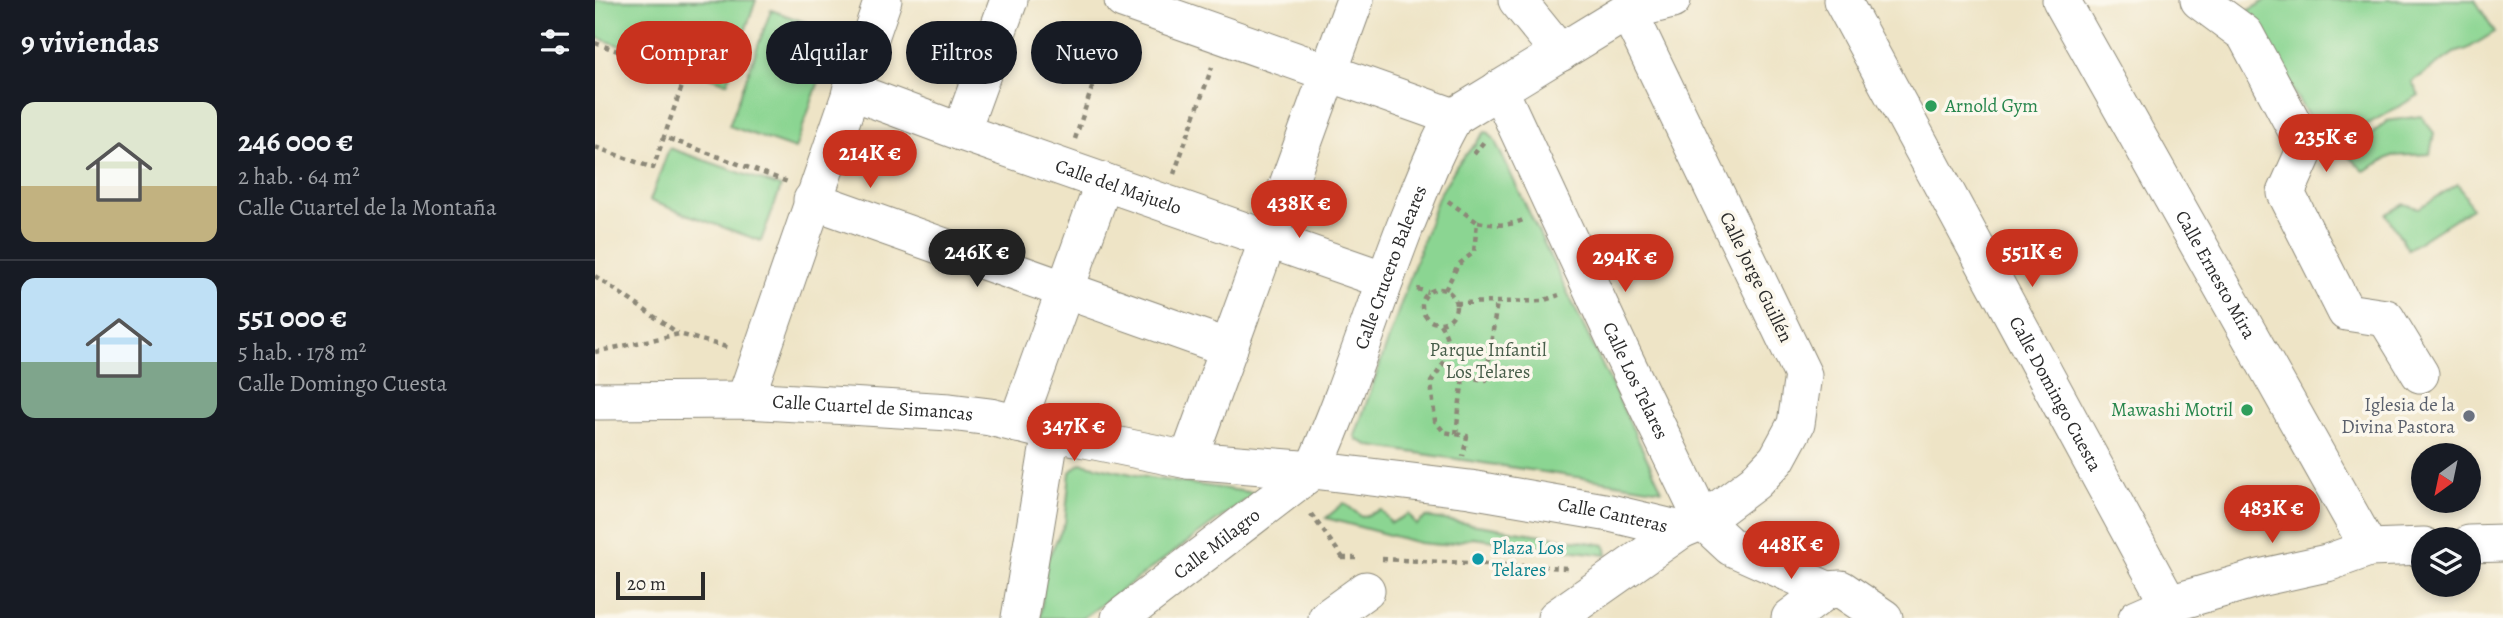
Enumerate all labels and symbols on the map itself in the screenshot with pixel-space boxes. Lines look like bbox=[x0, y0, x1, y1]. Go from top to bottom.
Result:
place label: Arnold Gym bbox=[1944, 93, 2038, 119]
marker: Arnold Gym bbox=[1923, 98, 1939, 114]
pin: 235K € bbox=[2269, 114, 2383, 174]
pin: 214K € bbox=[813, 130, 927, 190]
street label: Calle del Majuelo bbox=[1052, 153, 1185, 221]
pin: 438K € bbox=[1242, 180, 1356, 240]
street label: Calle Crucero Baleares bbox=[1348, 181, 1433, 353]
street label: Calle Ernesto Mira bbox=[2169, 206, 2262, 344]
street label: Calle Jorge Guillén bbox=[1713, 207, 1799, 347]
pin: 246K € bbox=[920, 230, 1034, 289]
pin: 551K € bbox=[1975, 230, 2089, 289]
pin: 294K € bbox=[1568, 234, 1682, 294]
street label: Calle Domingo Cuesta bbox=[2003, 312, 2108, 476]
street label: Calle Los Telares bbox=[1596, 318, 1675, 444]
park label: Parque Infantil Los Telares bbox=[1429, 337, 1547, 385]
street label: Calle Cuartel de Simancas bbox=[772, 389, 975, 428]
place label: Iglesia de la Divina Pastora bbox=[2341, 392, 2455, 440]
place label: Mawashi Motril bbox=[2111, 397, 2233, 423]
marker: Mawashi Motril bbox=[2239, 402, 2255, 418]
pin: 347K € bbox=[1017, 404, 1131, 463]
marker: Iglesia de la Divina Pastora bbox=[2461, 408, 2477, 424]
north arrow bbox=[2411, 443, 2481, 513]
pin: 483K € bbox=[2215, 486, 2329, 545]
street label: Calle Canteras bbox=[1556, 491, 1670, 539]
street label: Calle Milagro bbox=[1168, 502, 1266, 585]
pin: 448K € bbox=[1734, 522, 1848, 581]
place label: Plaza Los Telares bbox=[1492, 535, 1564, 583]
marker: Plaza Los Telares bbox=[1470, 551, 1486, 567]
scale bar bbox=[616, 569, 705, 601]

